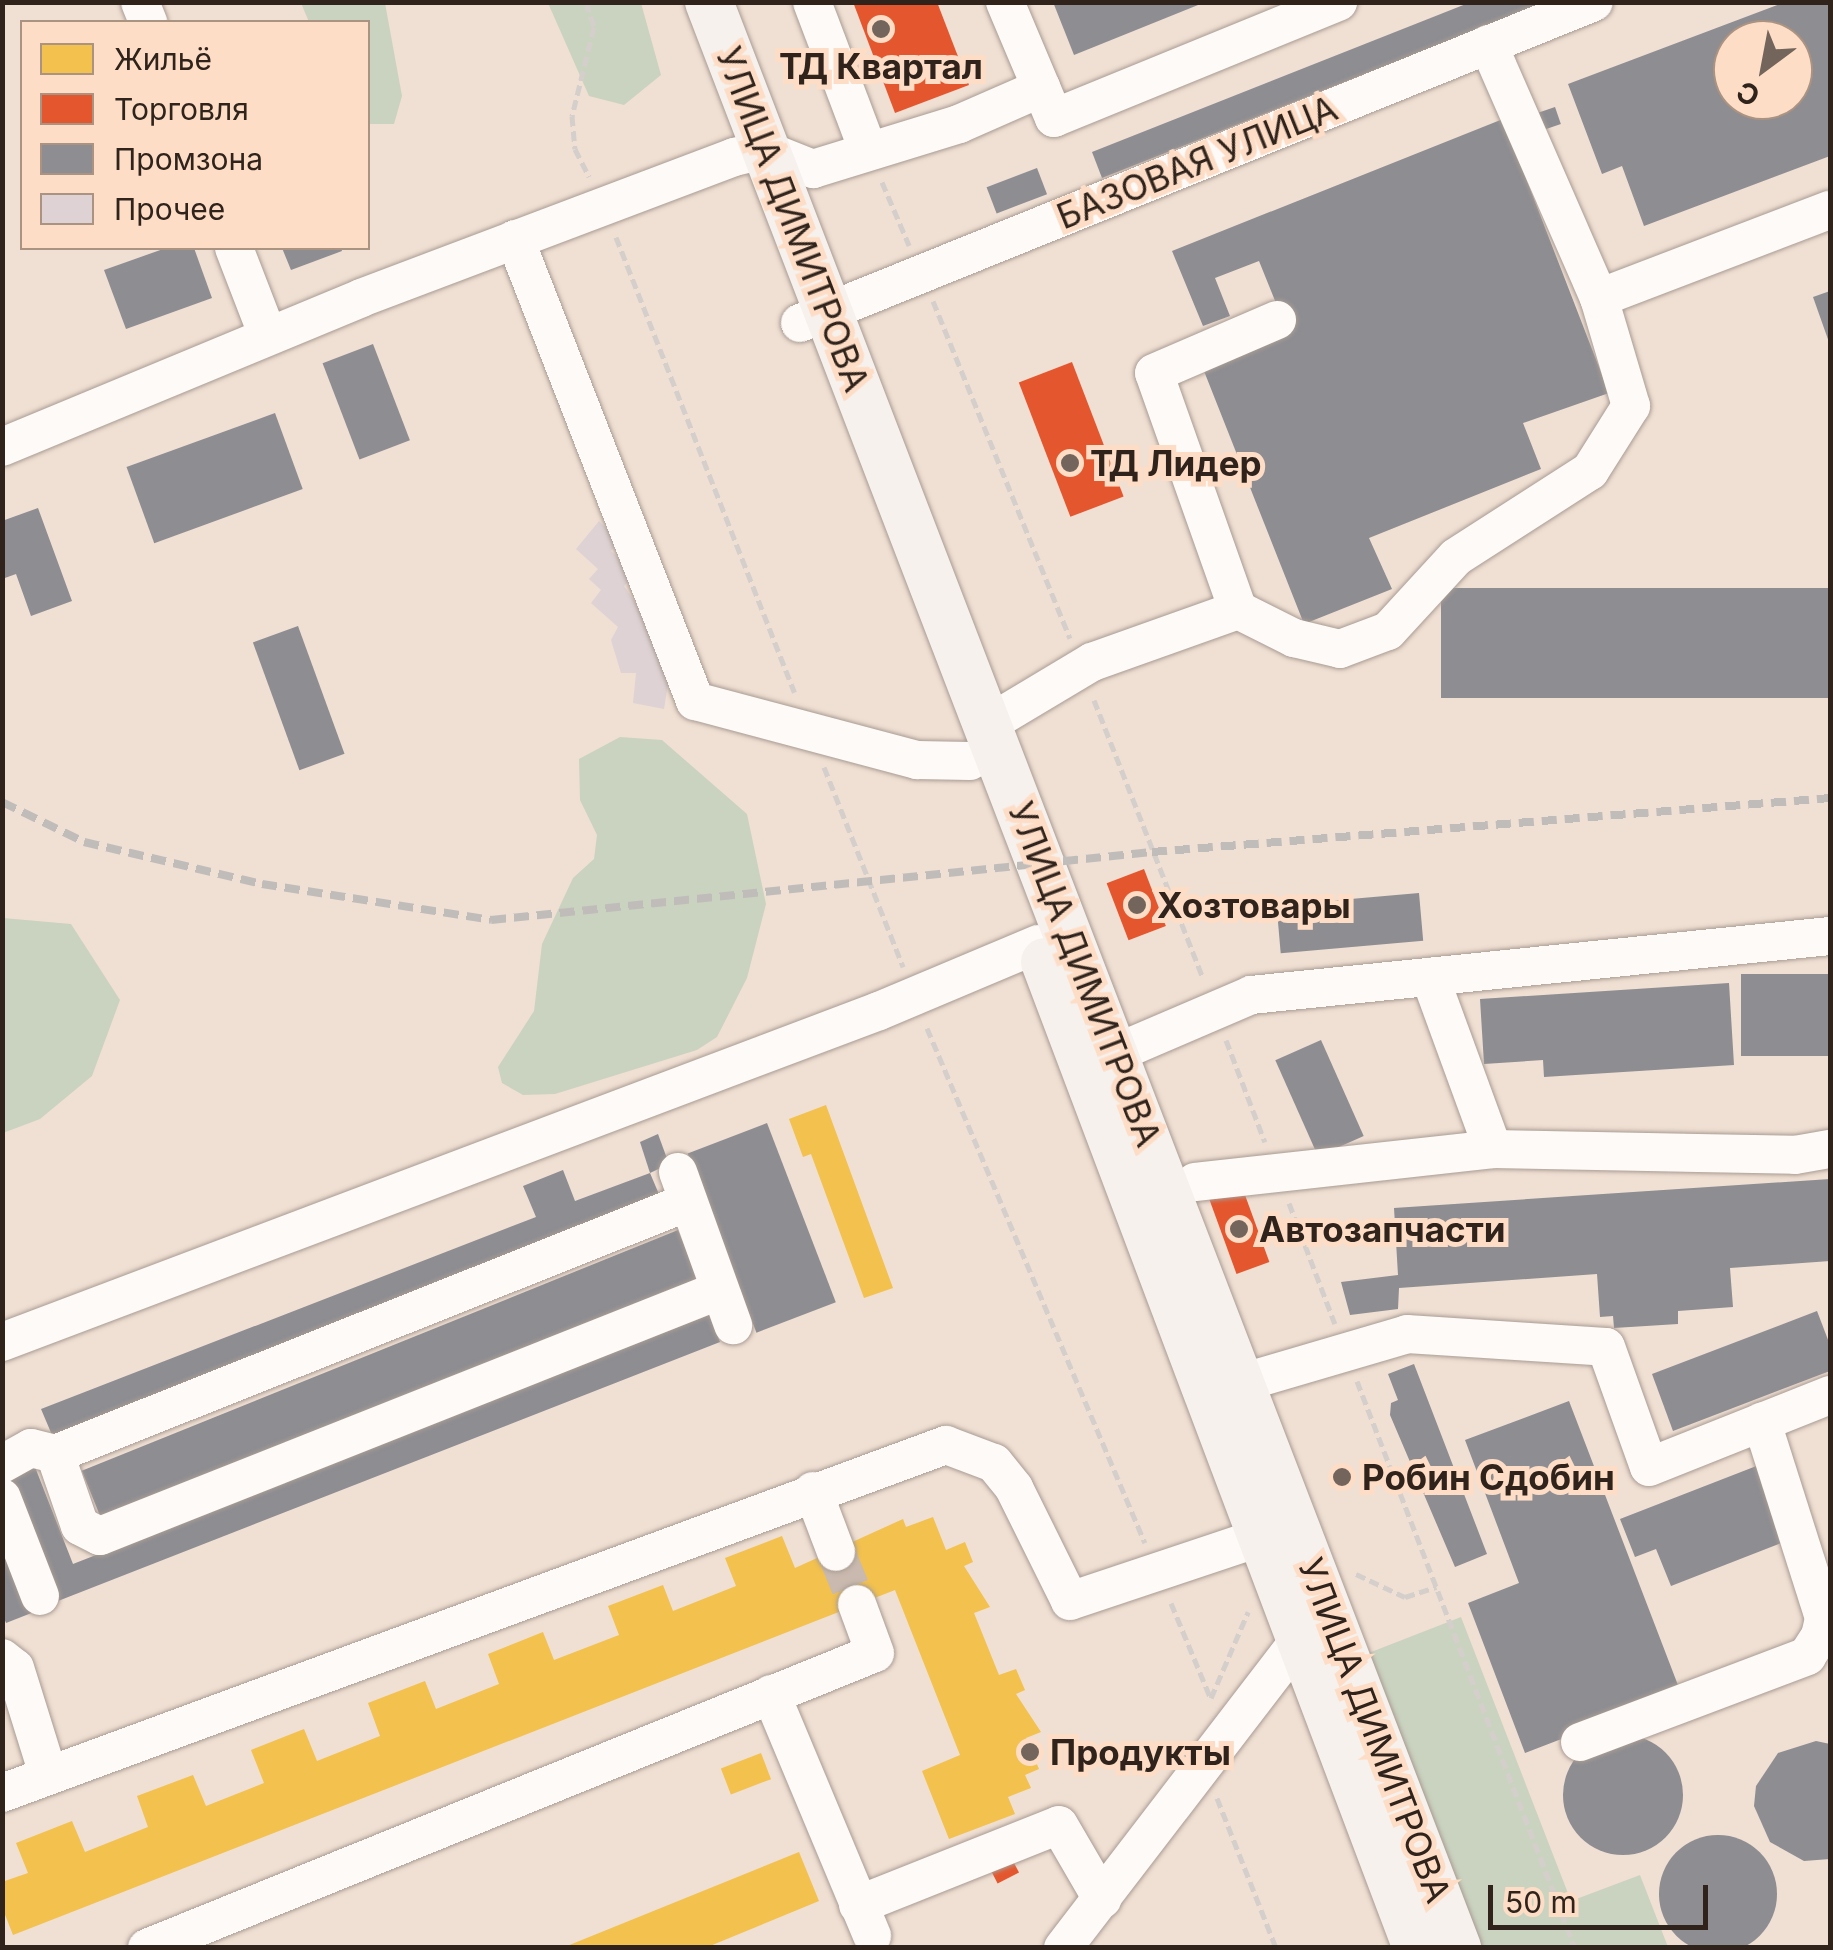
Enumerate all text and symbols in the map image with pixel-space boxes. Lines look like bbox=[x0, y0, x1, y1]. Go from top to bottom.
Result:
marker: ТД Квартал bbox=[870, 18, 892, 40]
legend bbox=[20, 20, 370, 250]
north arrow bbox=[1713, 20, 1813, 120]
text: Жильё bbox=[114, 41, 212, 77]
street label: УЛИЦА ДИМИТРОВА bbox=[708, 41, 878, 397]
place label: ТД Квартал bbox=[779, 45, 983, 87]
text: С bbox=[1730, 74, 1766, 114]
street label: БАЗОВАЯ УЛИЦА bbox=[1051, 87, 1343, 237]
text: Торговля bbox=[114, 91, 249, 127]
text: Промзона bbox=[114, 141, 263, 177]
text: Прочее bbox=[114, 191, 225, 227]
place label: ТД Лидер bbox=[1090, 442, 1262, 484]
marker: ТД Лидер bbox=[1059, 452, 1081, 474]
street label: УЛИЦА ДИМИТРОВА bbox=[1000, 796, 1170, 1152]
place label: Хозтовары bbox=[1157, 884, 1351, 926]
marker: Хозтовары bbox=[1126, 894, 1148, 916]
place label: Автозапчасти bbox=[1259, 1208, 1506, 1250]
marker: Автозапчасти bbox=[1228, 1218, 1250, 1240]
place label: Робин Сдобин bbox=[1362, 1456, 1615, 1498]
marker: Робин Сдобин bbox=[1331, 1466, 1353, 1488]
street label: УЛИЦА ДИМИТРОВА bbox=[1290, 1552, 1460, 1908]
place label: Продукты bbox=[1050, 1731, 1231, 1773]
marker: Продукты bbox=[1019, 1741, 1041, 1763]
scale bar bbox=[1493, 1865, 1713, 1927]
text: 50 m bbox=[1505, 1884, 1577, 1920]

